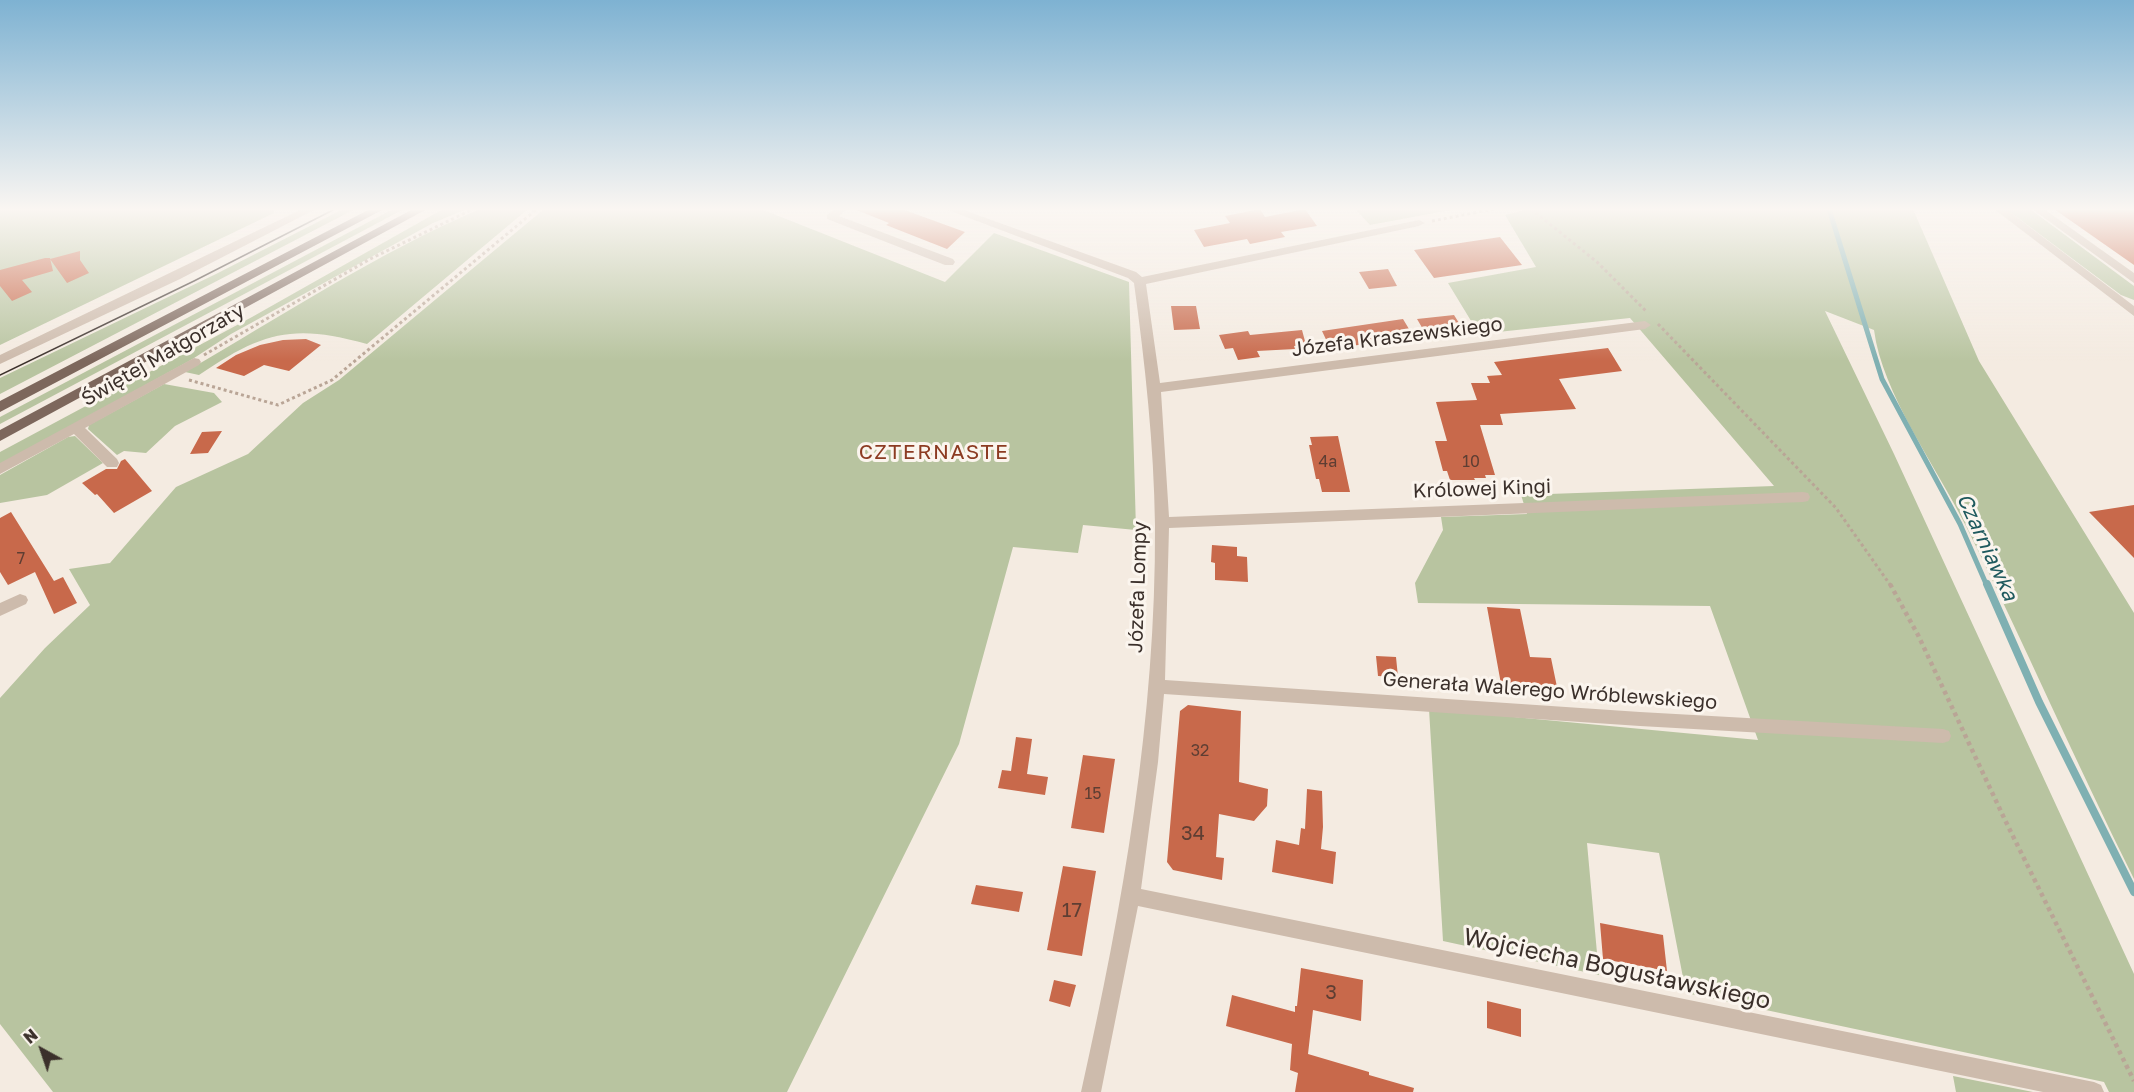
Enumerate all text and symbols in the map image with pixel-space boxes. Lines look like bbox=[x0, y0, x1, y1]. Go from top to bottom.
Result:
street label: Świętej Małgorzaty bbox=[77, 299, 249, 411]
street label: Józefa Kraszewskiego bbox=[1290, 312, 1504, 362]
district label: CZTERNASTE bbox=[859, 439, 1009, 465]
house number: 4a bbox=[1319, 452, 1337, 472]
house number: 10 bbox=[1462, 452, 1480, 472]
street label: Królowej Kingi bbox=[1412, 475, 1552, 503]
water label: Czarniawka bbox=[1951, 489, 2023, 605]
street label: Józefa Lompy bbox=[1124, 521, 1152, 653]
house number: 7 bbox=[17, 549, 25, 569]
street label: Generała Walerego Wróblewskiego bbox=[1382, 667, 1718, 715]
house number: 32 bbox=[1191, 741, 1209, 761]
house number: 15 bbox=[1084, 784, 1102, 804]
house number: 34 bbox=[1181, 822, 1205, 846]
house number: 17 bbox=[1062, 899, 1082, 923]
street label: Wojciecha Bogusławskiego bbox=[1461, 922, 1773, 1016]
house number: 3 bbox=[1325, 981, 1337, 1005]
north arrow bbox=[12, 1020, 72, 1080]
text: N bbox=[19, 1025, 42, 1048]

